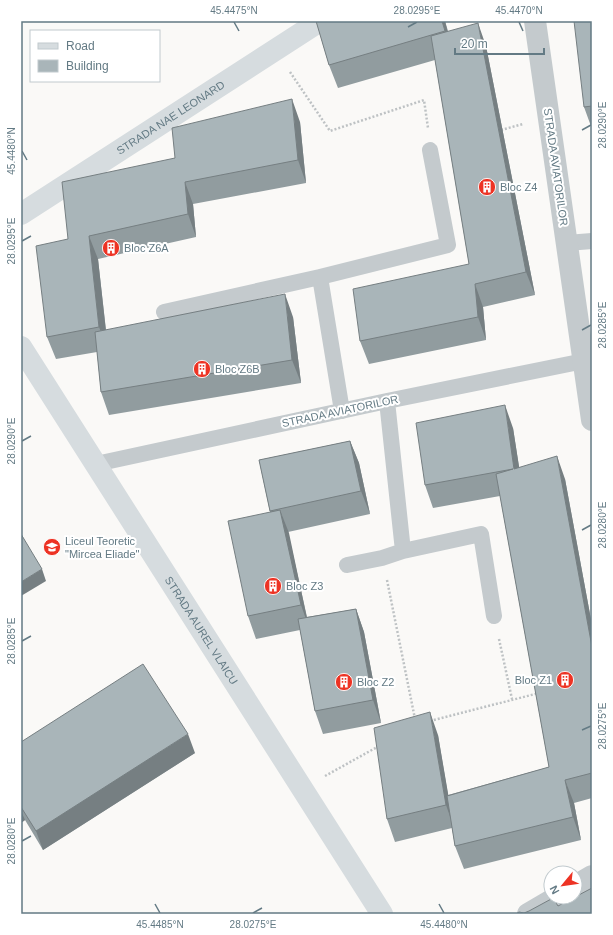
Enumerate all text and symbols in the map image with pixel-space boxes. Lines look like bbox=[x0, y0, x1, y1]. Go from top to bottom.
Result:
text: 45.4475°N bbox=[210, 5, 258, 16]
text: 28.0295°E bbox=[394, 5, 441, 16]
text: 45.4470°N bbox=[495, 5, 543, 16]
legend bbox=[30, 30, 160, 82]
scale bar bbox=[455, 30, 544, 56]
text: 20 m bbox=[461, 37, 488, 51]
text: Road bbox=[66, 39, 95, 53]
text: Building bbox=[66, 59, 109, 73]
street label: STRADA NAE LEONARD bbox=[114, 78, 227, 157]
text: 28.0290°E bbox=[597, 101, 608, 148]
street label: STRADA AVIATORILOR bbox=[542, 107, 570, 227]
text: 45.4480°N bbox=[6, 127, 17, 175]
building icon: Bloc Z4 bbox=[477, 177, 497, 197]
place label: Bloc Z4 bbox=[500, 181, 537, 193]
text: 28.0295°E bbox=[6, 217, 17, 264]
building icon: Bloc Z6A bbox=[101, 238, 121, 258]
place label: Bloc Z6A bbox=[124, 242, 169, 254]
text: 28.0285°E bbox=[597, 301, 608, 348]
building icon: Bloc Z6B bbox=[192, 359, 212, 379]
place label: Bloc Z6B bbox=[215, 363, 260, 375]
street label: STRADA AVIATORILOR bbox=[281, 393, 399, 429]
text: 28.0290°E bbox=[6, 417, 17, 464]
text: 28.0280°E bbox=[597, 501, 608, 548]
place label: Liceul Teoretic "Mircea Eliade" bbox=[65, 535, 140, 560]
school or university icon: Liceul Teoretic "Mircea Eliade" bbox=[42, 537, 62, 557]
street label: STRADA AUREL VLAICU bbox=[163, 574, 240, 687]
building icon: Bloc Z3 bbox=[263, 576, 283, 596]
place label: Bloc Z3 bbox=[286, 580, 323, 592]
text: 28.0285°E bbox=[6, 617, 17, 664]
building icon: Bloc Z1 bbox=[555, 670, 575, 690]
building icon: Bloc Z2 bbox=[334, 672, 354, 692]
place label: Bloc Z1 bbox=[515, 674, 552, 686]
place label: Bloc Z2 bbox=[357, 676, 394, 688]
text: 28.0275°E bbox=[597, 702, 608, 749]
text: 28.0280°E bbox=[6, 817, 17, 864]
north arrow bbox=[543, 865, 583, 905]
text: N bbox=[547, 883, 561, 896]
text: 45.4485°N bbox=[136, 919, 184, 930]
text: 28.0275°E bbox=[230, 919, 277, 930]
text: 45.4480°N bbox=[420, 919, 468, 930]

